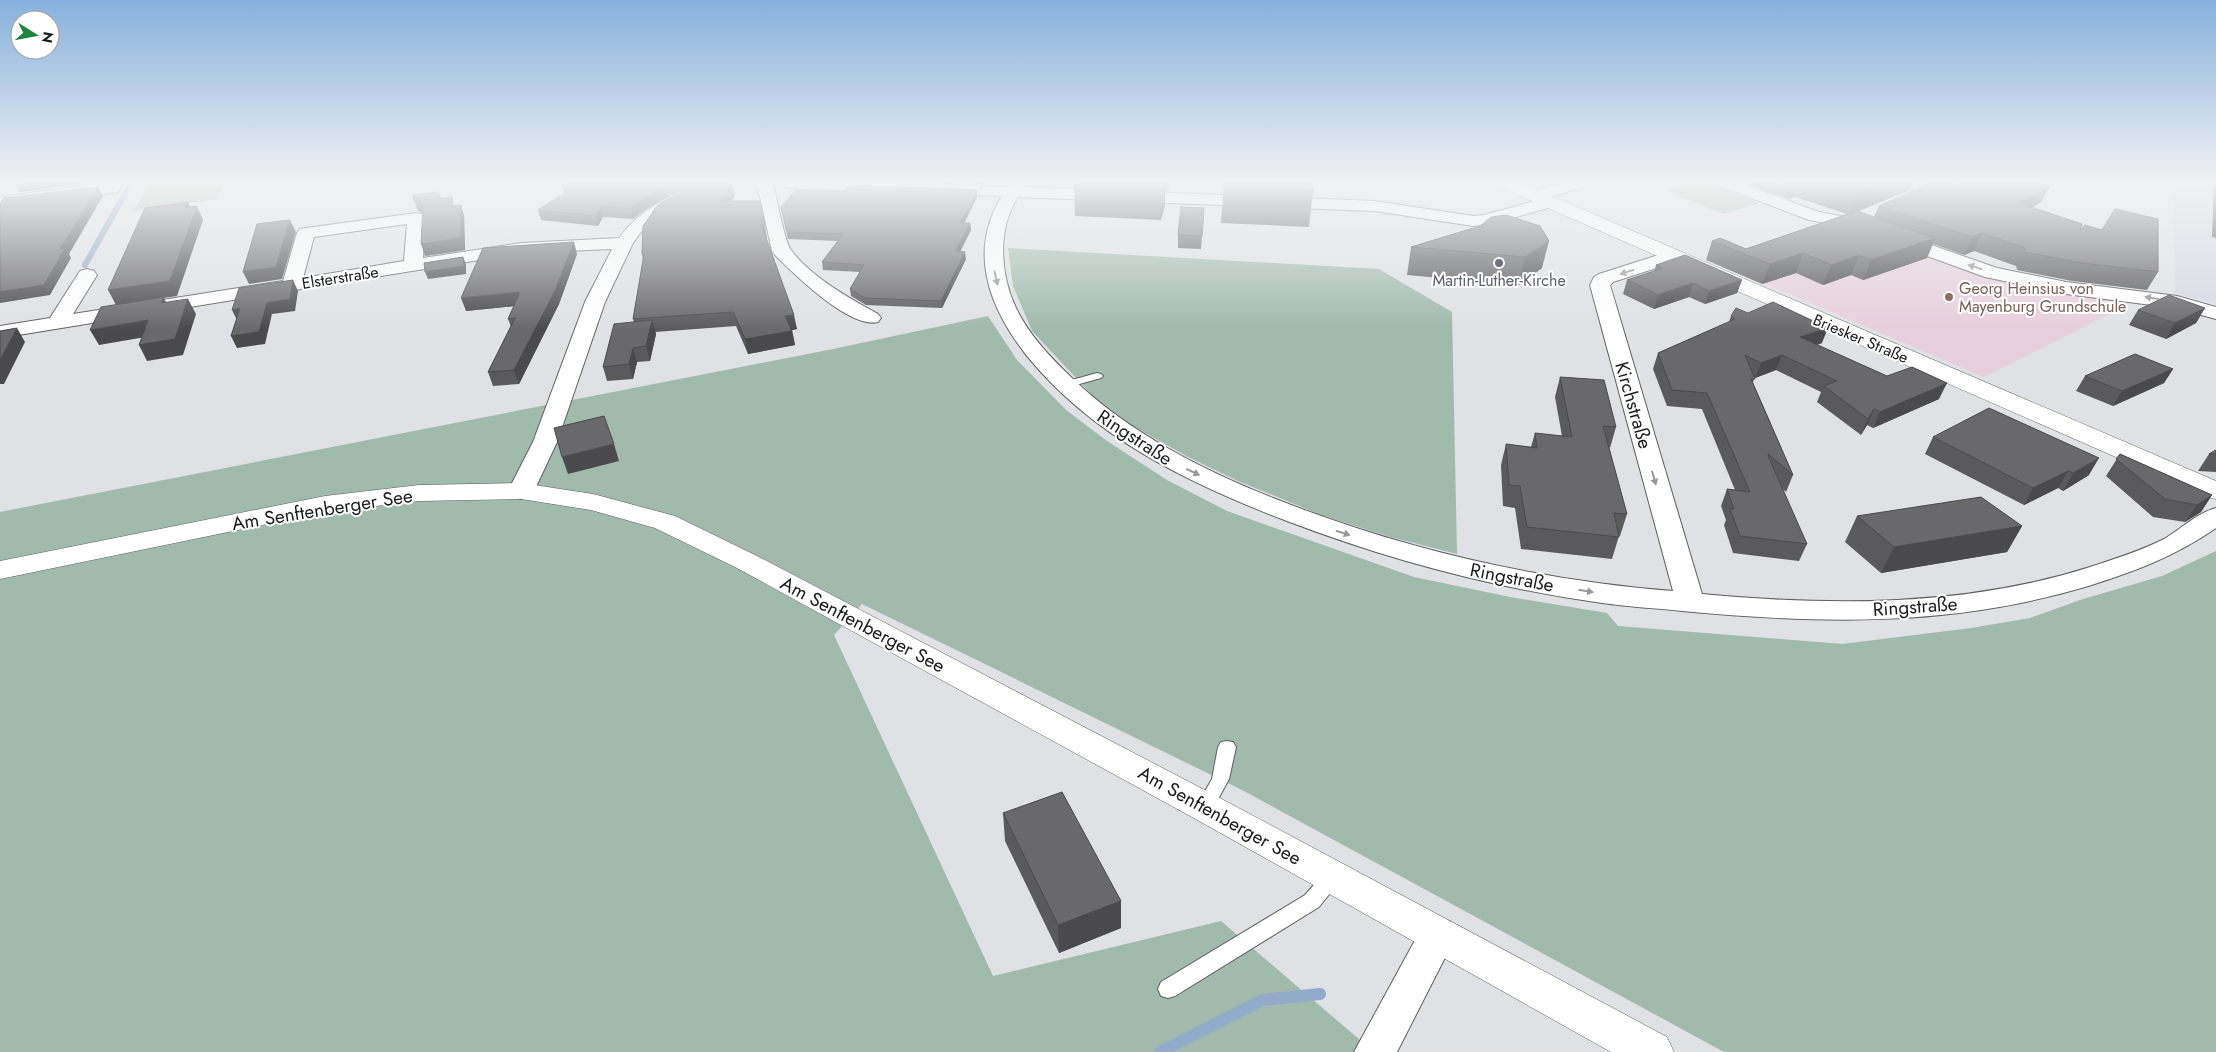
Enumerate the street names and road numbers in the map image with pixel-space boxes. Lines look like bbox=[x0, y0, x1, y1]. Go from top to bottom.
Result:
street label: Elsterstraße bbox=[300, 260, 380, 295]
street label: Briesker Straße bbox=[1810, 308, 1912, 369]
street label: Kirchstraße bbox=[1608, 358, 1659, 452]
street label: Ringstraße bbox=[1092, 403, 1178, 472]
street label: Am Senftenberger See bbox=[230, 482, 415, 537]
street label: Ringstraße bbox=[1468, 556, 1556, 599]
street label: Am Senftenberger See bbox=[776, 570, 950, 679]
street label: Ringstraße bbox=[1872, 590, 1958, 623]
street label: Am Senftenberger See bbox=[1133, 759, 1306, 872]

